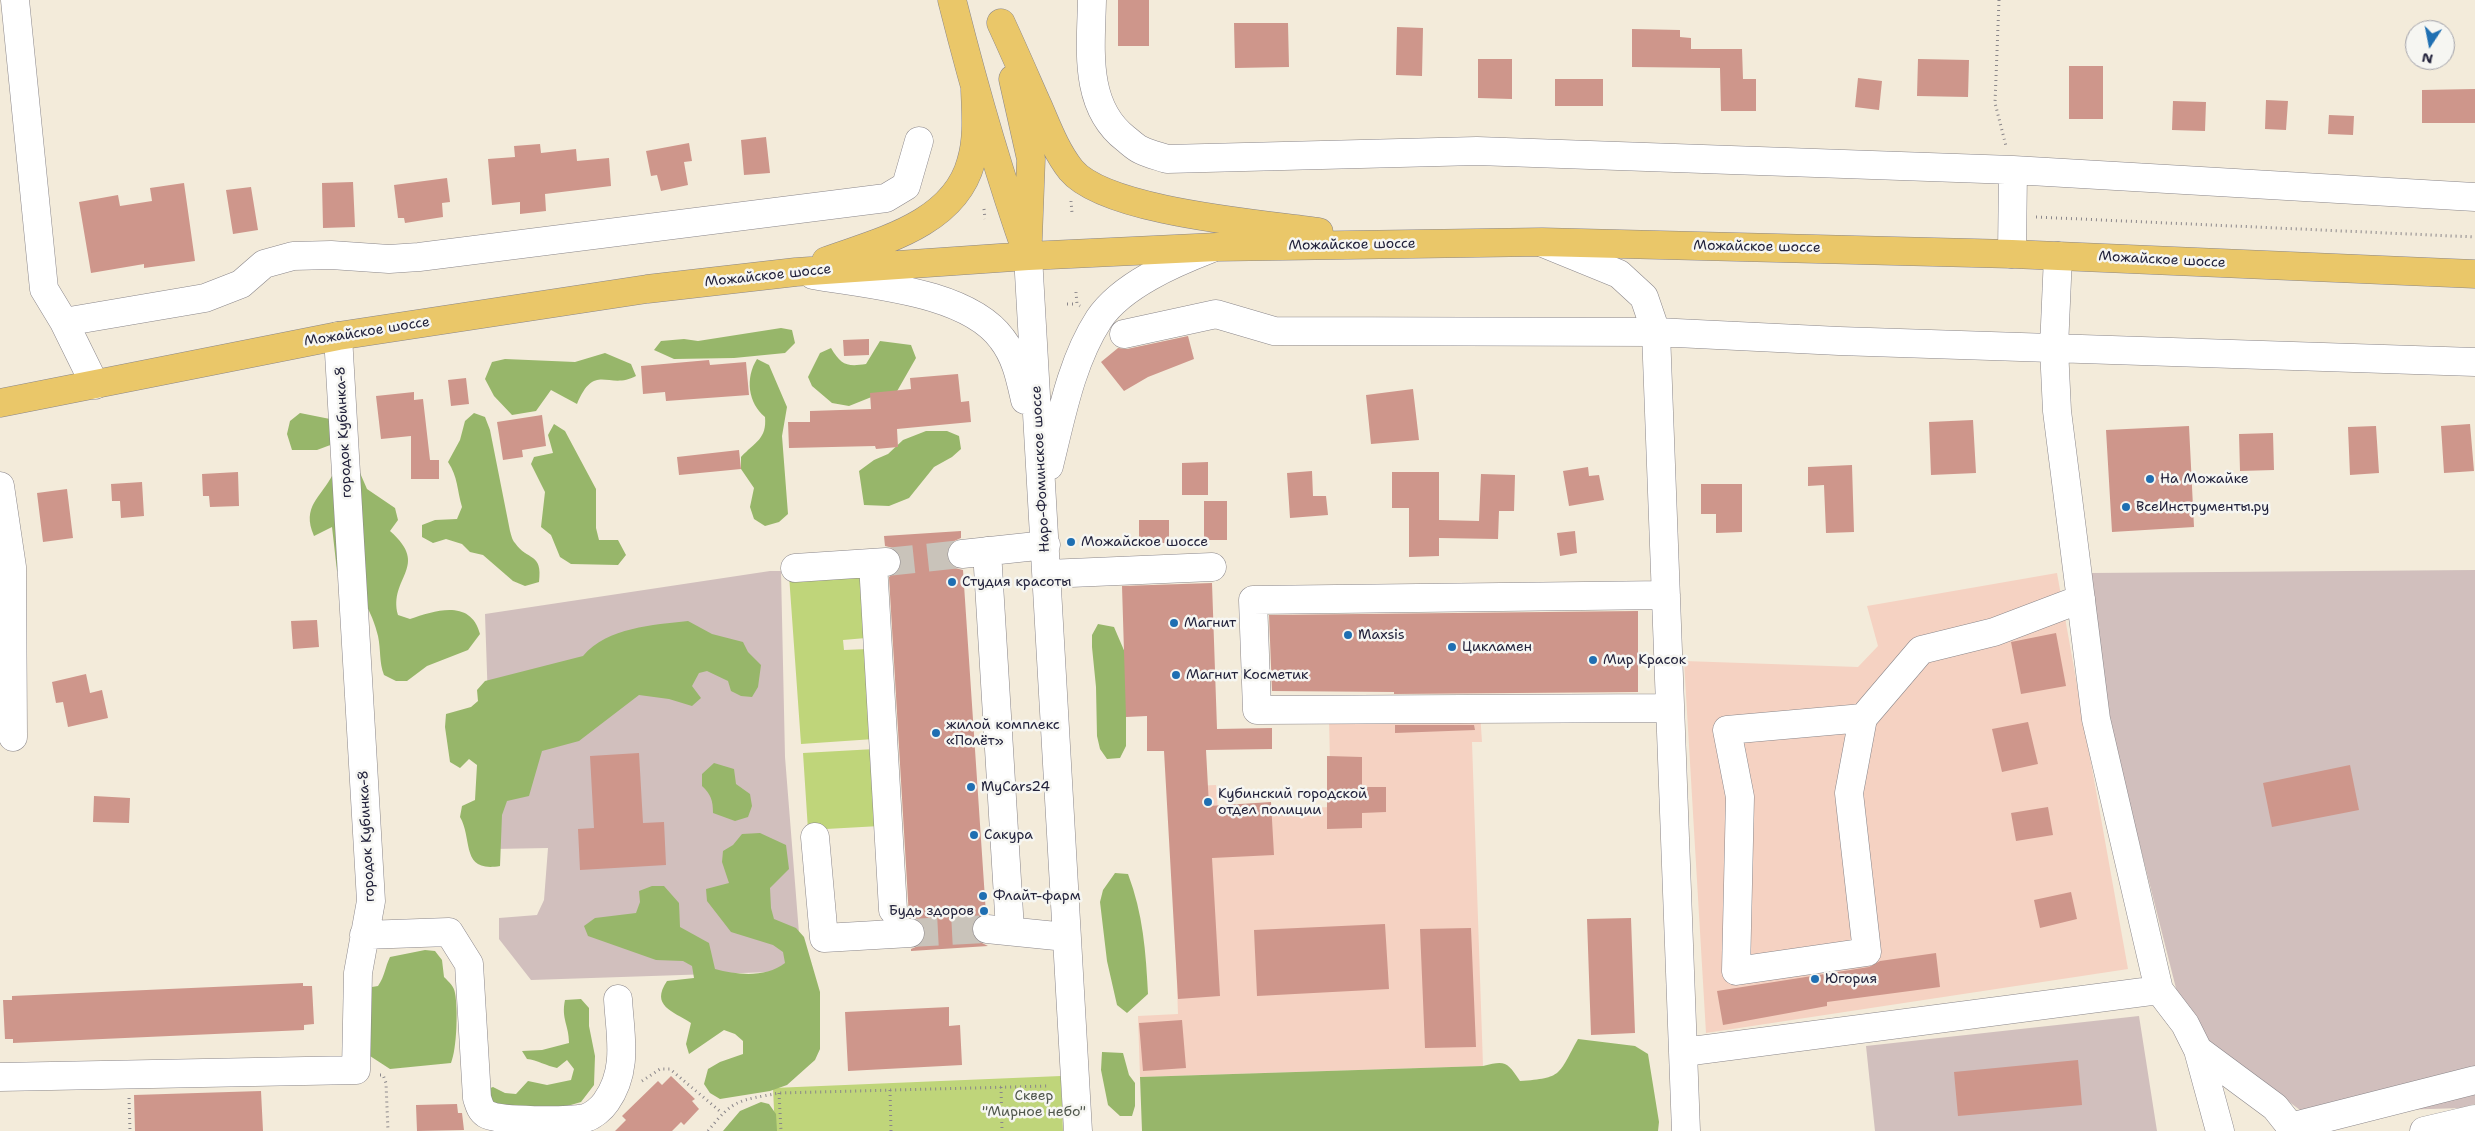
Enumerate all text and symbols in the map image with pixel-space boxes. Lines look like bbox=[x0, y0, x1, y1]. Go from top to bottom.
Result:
north arrow bbox=[2405, 20, 2455, 70]
text: N bbox=[2420, 49, 2434, 69]
street label: Можайское шоссе bbox=[1288, 235, 1416, 255]
street label: Можайское шоссе bbox=[1693, 237, 1821, 257]
street label: Можайское шоссе bbox=[2098, 248, 2226, 272]
street label: Можайское шоссе bbox=[704, 261, 832, 291]
street label: Можайское шоссе bbox=[303, 314, 431, 350]
street label: городок Кубинка-8 bbox=[332, 366, 356, 498]
street label: Наро-Фоминское шоссе bbox=[1028, 385, 1054, 553]
place label: На Можайке bbox=[2160, 471, 2249, 487]
marker: На Можайке bbox=[2144, 473, 2156, 485]
place label: ВсеИнструменты.ру bbox=[2136, 499, 2269, 515]
marker: ВсеИнструменты.ру bbox=[2120, 501, 2132, 513]
place label: Можайское шоссе bbox=[1081, 534, 1208, 550]
marker: Можайское шоссе bbox=[1065, 536, 1077, 548]
place label: Студия красоты bbox=[962, 574, 1072, 590]
marker: Студия красоты bbox=[946, 576, 958, 588]
place label: Магнит bbox=[1184, 615, 1236, 631]
marker: Магнит bbox=[1168, 617, 1180, 629]
place label: Maxsis bbox=[1358, 627, 1405, 643]
marker: Maxsis bbox=[1342, 629, 1354, 641]
place label: Цикламен bbox=[1462, 639, 1532, 655]
marker: Цикламен bbox=[1446, 641, 1458, 653]
place label: Мир Красок bbox=[1603, 652, 1686, 668]
marker: Мир Красок bbox=[1587, 654, 1599, 666]
place label: Магнит Косметик bbox=[1186, 667, 1309, 683]
marker: Магнит Косметик bbox=[1170, 669, 1182, 681]
place label: жилой комплекс «Полёт» bbox=[946, 717, 1060, 750]
marker: жилой комплекс «Полёт» bbox=[930, 727, 942, 739]
street label: городок Кубинка-8 bbox=[355, 770, 379, 902]
place label: MyCars24 bbox=[981, 779, 1050, 795]
marker: MyCars24 bbox=[965, 781, 977, 793]
place label: Кубинский городской отдел полиции bbox=[1218, 786, 1367, 819]
marker: Кубинский городской отдел полиции bbox=[1202, 796, 1214, 808]
place label: Сакура bbox=[984, 827, 1033, 843]
marker: Сакура bbox=[968, 829, 980, 841]
place label: Флайт-фарм bbox=[993, 888, 1081, 904]
marker: Флайт-фарм bbox=[977, 890, 989, 902]
place label: Будь здоров bbox=[889, 903, 974, 919]
marker: Будь здоров bbox=[978, 905, 990, 917]
place label: Югория bbox=[1825, 971, 1877, 987]
marker: Югория bbox=[1809, 973, 1821, 985]
park label: Сквер "Мирное небо" bbox=[982, 1088, 1086, 1120]

